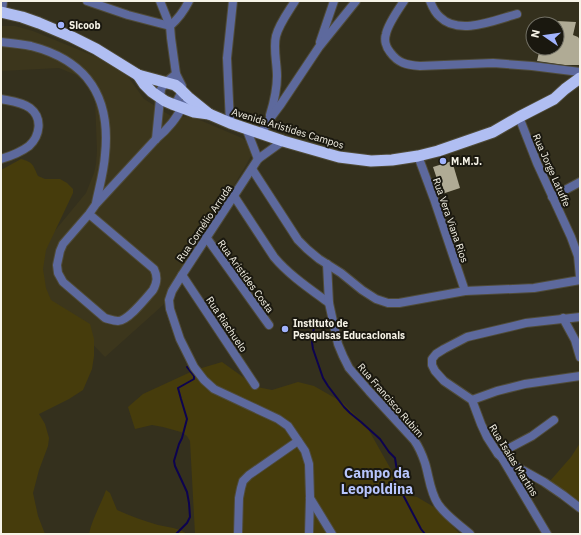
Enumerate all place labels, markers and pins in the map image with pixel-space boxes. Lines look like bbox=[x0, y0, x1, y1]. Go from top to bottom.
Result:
place label: Sicoob bbox=[69, 19, 101, 32]
marker: Sicoob bbox=[56, 20, 66, 30]
place label: M.M.J. bbox=[451, 155, 482, 168]
marker: M.M.J. bbox=[438, 156, 448, 166]
place label: Instituto de Pesquisas Educacionais bbox=[293, 317, 405, 342]
marker: Instituto de Pesquisas Educacionais bbox=[280, 324, 290, 334]

